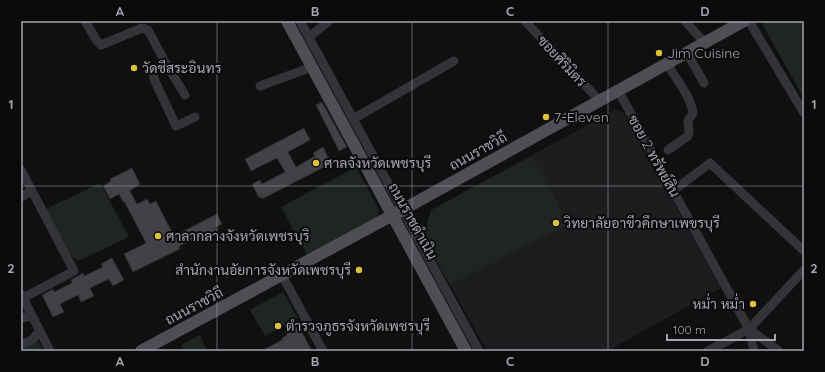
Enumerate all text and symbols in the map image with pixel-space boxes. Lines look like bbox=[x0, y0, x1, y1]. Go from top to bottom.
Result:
text: A bbox=[116, 3, 125, 19]
text: B bbox=[311, 3, 319, 19]
text: C bbox=[506, 3, 514, 19]
text: D bbox=[700, 3, 710, 19]
street label: ซอยศิริมิตร bbox=[534, 31, 591, 91]
place label: Jim Cuisine bbox=[667, 44, 740, 62]
marker: Jim Cuisine bbox=[654, 48, 664, 58]
place label: วัดชีสระอินทร bbox=[142, 59, 222, 77]
marker: วัดชีสระอินทร bbox=[129, 63, 139, 73]
text: 1 bbox=[8, 96, 14, 112]
text: 1 bbox=[811, 96, 817, 112]
place label: 7-Eleven bbox=[554, 108, 609, 126]
marker: 7-Eleven bbox=[541, 112, 551, 122]
street label: ซอย 2 ทรัพย์สิน bbox=[624, 112, 684, 200]
street label: ถนนราชวิถี bbox=[446, 128, 510, 174]
place label: ศาลจังหวัดเพชรบุรี bbox=[324, 154, 432, 173]
marker: ศาลจังหวัดเพชรบุรี bbox=[311, 158, 321, 168]
street label: ถนนราชดำเนิน bbox=[384, 179, 442, 263]
place label: วิทยาลัยอาขีวคึกษาเพขรบุรี bbox=[563, 214, 720, 233]
marker: วิทยาลัยอาขีวคึกษาเพขรบุรี bbox=[551, 218, 561, 228]
place label: ศาลากลางจังหวัดเพชรบุริ bbox=[166, 227, 310, 246]
marker: ศาลากลางจังหวัดเพชรบุริ bbox=[153, 231, 163, 241]
text: 2 bbox=[7, 260, 15, 276]
text: 2 bbox=[810, 260, 818, 276]
place label: สำนักงานอัยการจังหวัดเพชรบุรี bbox=[175, 261, 351, 280]
marker: สำนักงานอัยการจังหวัดเพชรบุรี bbox=[354, 265, 364, 275]
street label: ถนนราชวิถี bbox=[162, 283, 226, 329]
place label: หม่ำ หม่ำ bbox=[693, 293, 745, 313]
marker: หม่ำ หม่ำ bbox=[748, 299, 758, 309]
scale bar bbox=[667, 316, 775, 342]
place label: ตำรวจภูธรจังหวัดเพชรบุรี bbox=[286, 317, 430, 336]
marker: ตำรวจภูธรจังหวัดเพชรบุรี bbox=[273, 321, 283, 331]
text: 100 m bbox=[673, 322, 706, 337]
text: A bbox=[116, 353, 125, 369]
text: B bbox=[311, 353, 319, 369]
text: C bbox=[506, 353, 514, 369]
text: D bbox=[700, 353, 710, 369]

